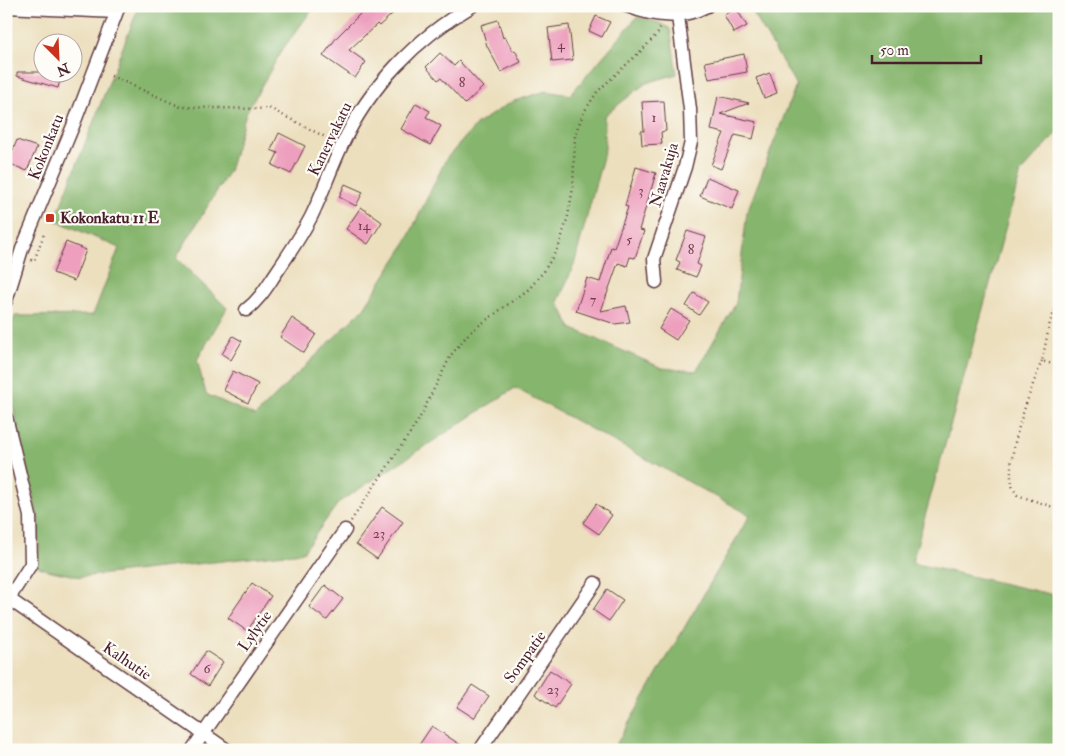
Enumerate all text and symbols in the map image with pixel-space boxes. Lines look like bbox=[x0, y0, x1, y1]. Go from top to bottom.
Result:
north arrow bbox=[32, 32, 82, 82]
scale bar bbox=[872, 32, 981, 64]
house number: 4 bbox=[557, 36, 566, 53]
text: 50 m bbox=[880, 41, 909, 60]
text: N bbox=[53, 59, 73, 80]
house number: 8 bbox=[459, 74, 466, 91]
street label: Kanervakatu bbox=[304, 99, 356, 179]
house number: 1 bbox=[652, 109, 657, 126]
street label: Kokonkatu bbox=[24, 111, 68, 183]
street label: Naavakuja bbox=[645, 140, 683, 210]
house number: 3 bbox=[638, 182, 644, 199]
place label: Kokonkatu 11 E bbox=[60, 208, 160, 228]
marker: Kokonkatu 11 E bbox=[44, 212, 56, 224]
house number: 14 bbox=[358, 217, 372, 234]
house number: 5 bbox=[626, 231, 633, 248]
house number: 8 bbox=[688, 241, 695, 258]
house number: 7 bbox=[590, 291, 597, 308]
house number: 23 bbox=[373, 525, 385, 542]
street label: Lylytie bbox=[234, 606, 276, 655]
street label: Sompatie bbox=[500, 627, 551, 688]
street label: Kalhutie bbox=[99, 637, 155, 685]
house number: 6 bbox=[203, 660, 211, 677]
house number: 23 bbox=[547, 681, 559, 698]

